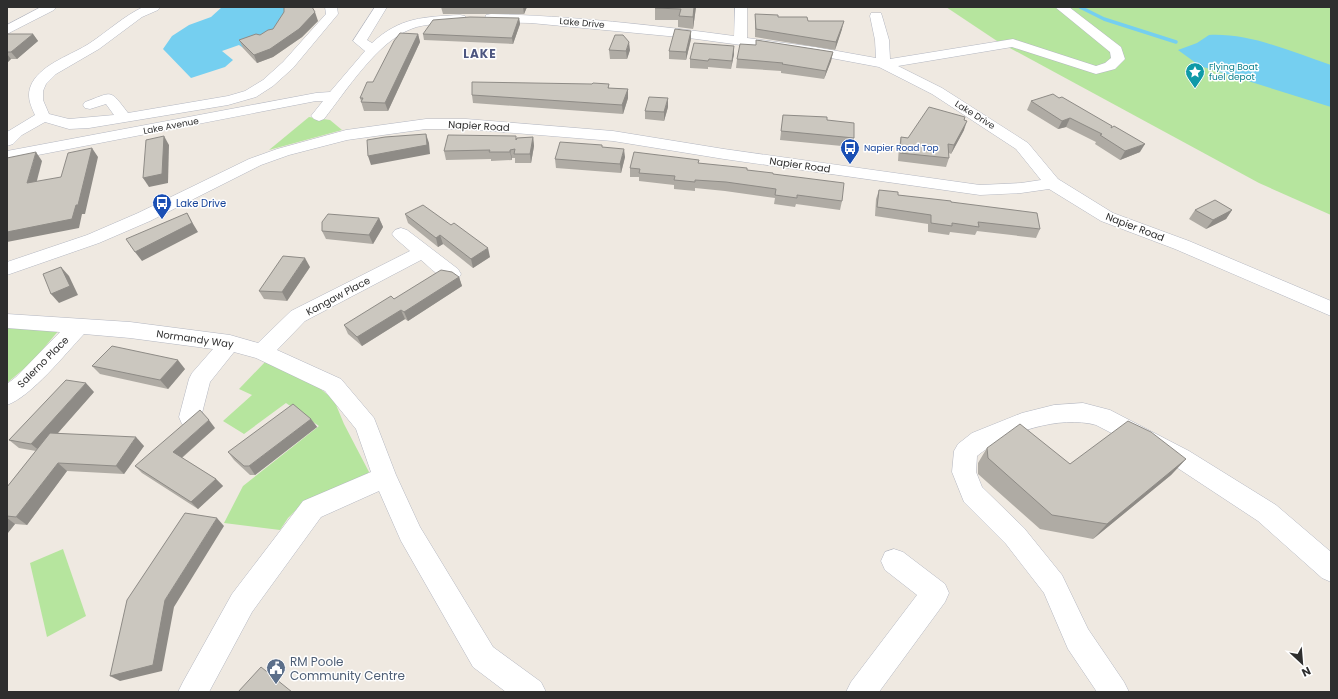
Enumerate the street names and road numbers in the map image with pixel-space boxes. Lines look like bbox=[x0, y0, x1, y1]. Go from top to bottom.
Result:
street label: Lake Drive bbox=[559, 15, 605, 31]
street label: Lake Drive bbox=[953, 98, 998, 132]
street label: Lake Avenue bbox=[142, 115, 200, 137]
street label: Napier Road bbox=[448, 117, 510, 135]
street label: Napier Road bbox=[768, 153, 832, 177]
street label: Napier Road bbox=[1104, 209, 1166, 245]
street label: Kangaw Place bbox=[303, 273, 373, 319]
street label: Normandy Way bbox=[155, 326, 235, 352]
street label: Salerno Place bbox=[14, 333, 72, 391]

